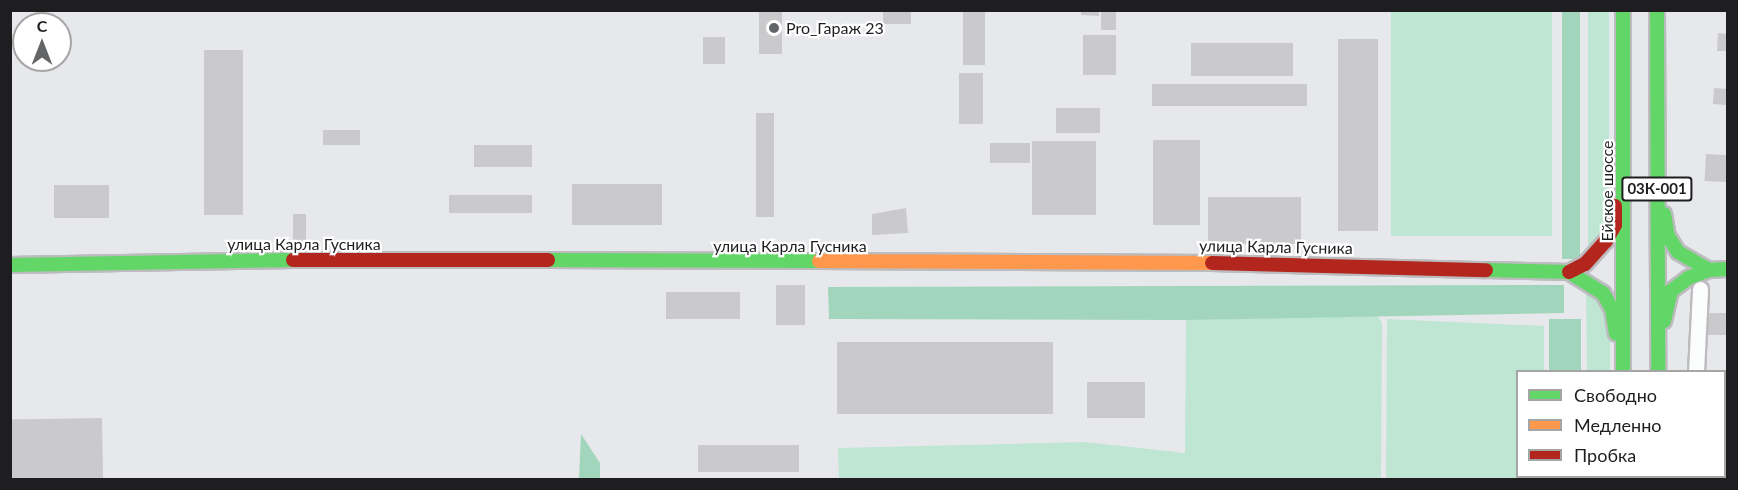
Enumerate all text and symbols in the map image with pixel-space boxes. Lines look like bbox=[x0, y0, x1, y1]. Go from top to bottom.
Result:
north arrow bbox=[12, 12, 72, 72]
text: С bbox=[37, 16, 47, 35]
place label: Pro_Гараж 23 bbox=[786, 18, 884, 38]
marker: Pro_Гараж 23 bbox=[767, 21, 781, 35]
street label: Ейское шоссе bbox=[1597, 140, 1617, 242]
road number: 03К-001 bbox=[1621, 177, 1693, 201]
street label: улица Карла Гусника bbox=[227, 234, 381, 254]
street label: улица Карла Гусника bbox=[713, 236, 867, 256]
street label: улица Карла Гусника bbox=[1199, 236, 1353, 258]
legend bbox=[1516, 370, 1726, 478]
text: Свободно bbox=[1574, 384, 1657, 406]
text: Медленно bbox=[1574, 414, 1662, 436]
text: Пробка bbox=[1574, 444, 1636, 466]

